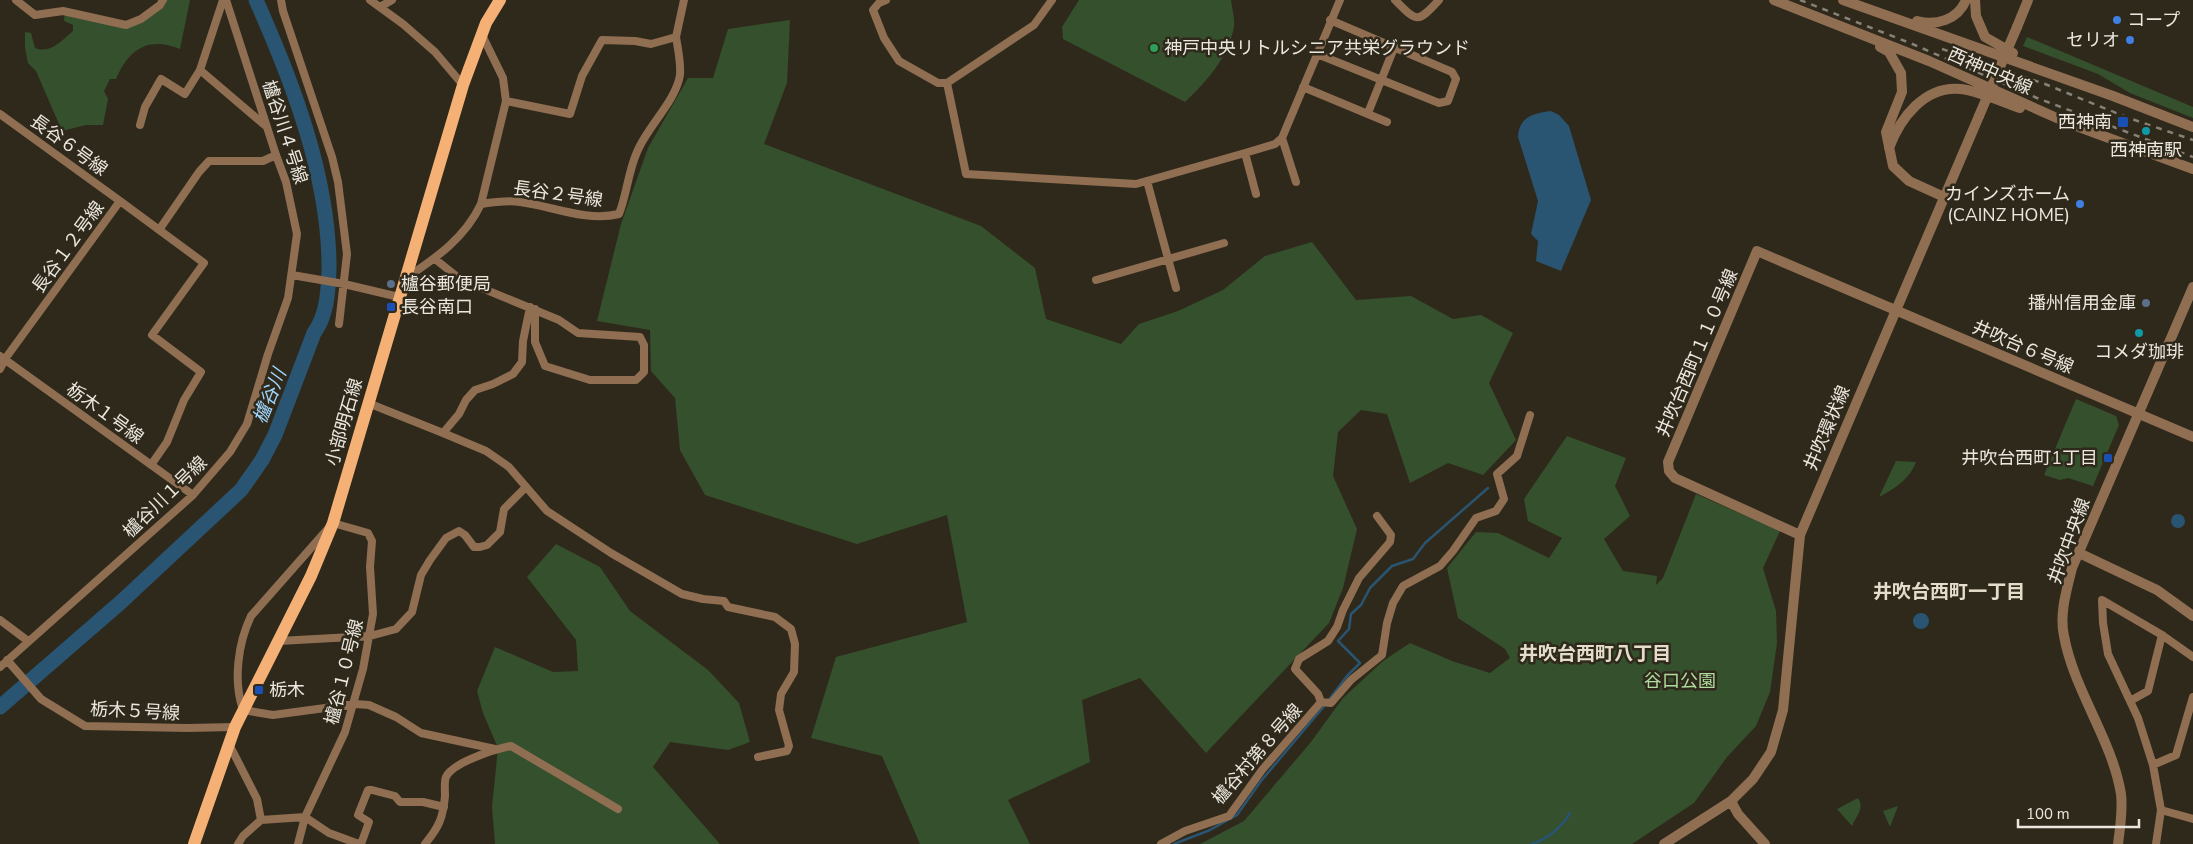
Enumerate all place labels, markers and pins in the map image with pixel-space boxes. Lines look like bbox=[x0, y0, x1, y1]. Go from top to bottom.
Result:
place label: コープ bbox=[2127, 8, 2180, 32]
marker: コープ bbox=[2111, 14, 2123, 26]
place label: セリオ bbox=[2066, 28, 2120, 52]
marker: セリオ bbox=[2124, 34, 2136, 46]
place label: 神戸中央リトルシニア共栄グラウンド bbox=[1164, 36, 1470, 60]
marker: 神戸中央リトルシニア共栄グラウンド bbox=[1148, 42, 1160, 54]
place label: 西神南 bbox=[2058, 110, 2112, 134]
marker: 西神南 bbox=[2116, 115, 2130, 129]
marker: 西神南駅 bbox=[2140, 125, 2152, 137]
place label: 西神南駅 bbox=[2110, 138, 2182, 162]
place label: カインズホーム (CAINZ HOME) bbox=[1945, 182, 2070, 227]
marker: カインズホーム (CAINZ HOME) bbox=[2074, 198, 2086, 210]
place label: 櫨谷郵便局 bbox=[401, 272, 491, 296]
marker: 櫨谷郵便局 bbox=[385, 278, 397, 290]
place label: 播州信用金庫 bbox=[2028, 291, 2136, 315]
place label: 長谷南口 bbox=[401, 295, 473, 319]
marker: 播州信用金庫 bbox=[2140, 297, 2152, 309]
marker: 長谷南口 bbox=[385, 301, 397, 313]
marker: コメダ珈琲 bbox=[2133, 327, 2145, 339]
place label: コメダ珈琲 bbox=[2094, 340, 2184, 364]
place label: 井吹台西町1丁目 bbox=[1961, 446, 2098, 470]
marker: 井吹台西町1丁目 bbox=[2102, 452, 2114, 464]
place label: 栃木 bbox=[269, 678, 305, 702]
marker: 栃木 bbox=[253, 684, 265, 696]

